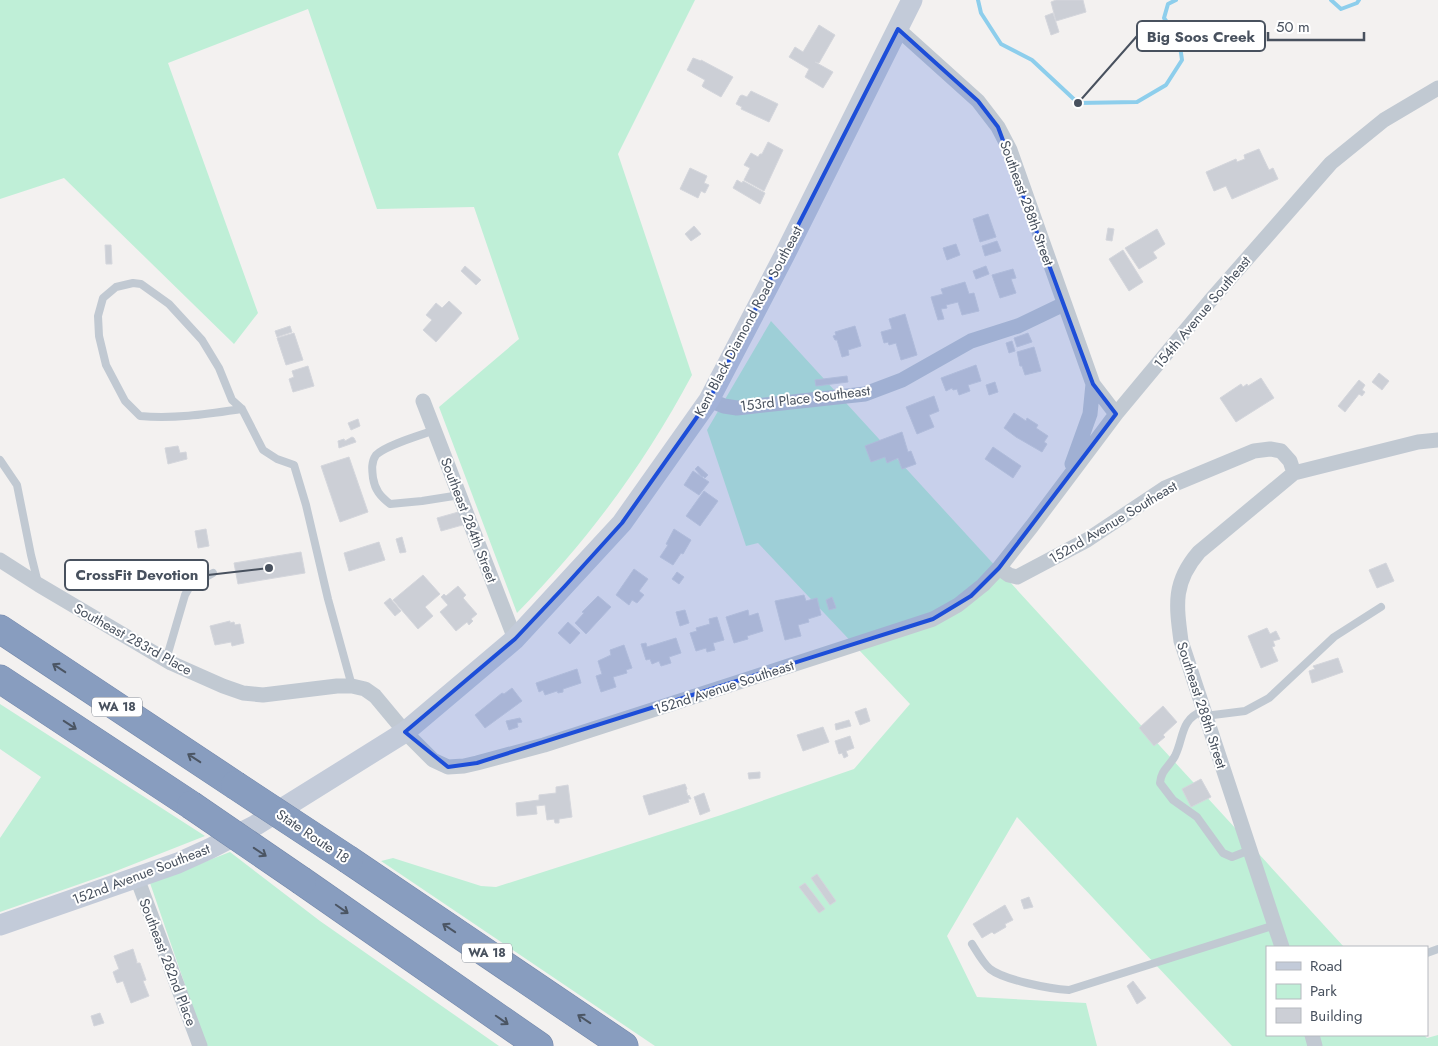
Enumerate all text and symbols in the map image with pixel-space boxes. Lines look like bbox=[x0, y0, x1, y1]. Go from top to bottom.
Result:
scale bar bbox=[1268, 10, 1364, 42]
text: 50 m bbox=[1276, 16, 1310, 38]
callout: Big Soos Creek bbox=[1137, 21, 1265, 51]
text: Big Soos Creek bbox=[1147, 26, 1256, 48]
street label: Southeast 288th Street bbox=[995, 138, 1059, 269]
street label: Kent Black Diamond Road Southeast bbox=[689, 222, 807, 420]
street label: 154th Avenue Southeast bbox=[1149, 251, 1256, 373]
street label: 153rd Place Southeast bbox=[739, 380, 872, 416]
street label: Southeast 284th Street bbox=[436, 455, 502, 586]
street label: 152nd Avenue Southeast bbox=[1045, 476, 1181, 568]
callout: CrossFit Devotion bbox=[65, 560, 208, 590]
text: CrossFit Devotion bbox=[76, 564, 198, 586]
street label: Southeast 283rd Place bbox=[70, 598, 196, 680]
street label: Southeast 288th Street bbox=[1172, 639, 1232, 772]
street label: 152nd Avenue Southeast bbox=[652, 655, 797, 719]
one-way arrow bbox=[52, 663, 66, 673]
road number: WA 18 bbox=[92, 698, 142, 716]
one-way arrow bbox=[63, 720, 77, 730]
one-way arrow bbox=[188, 752, 202, 762]
street label: State Route 18 bbox=[273, 804, 353, 868]
street label: 152nd Avenue Southeast bbox=[69, 838, 213, 909]
one-way arrow bbox=[253, 847, 267, 857]
street label: Southeast 282nd Place bbox=[134, 895, 202, 1029]
one-way arrow bbox=[335, 904, 349, 914]
one-way arrow bbox=[442, 922, 456, 933]
road number: WA 18 bbox=[462, 944, 512, 962]
legend bbox=[1266, 946, 1428, 1036]
text: Road bbox=[1310, 955, 1342, 977]
text: Park bbox=[1310, 980, 1337, 1002]
text: Building bbox=[1310, 1005, 1362, 1027]
one-way arrow bbox=[577, 1014, 591, 1024]
one-way arrow bbox=[495, 1015, 509, 1025]

